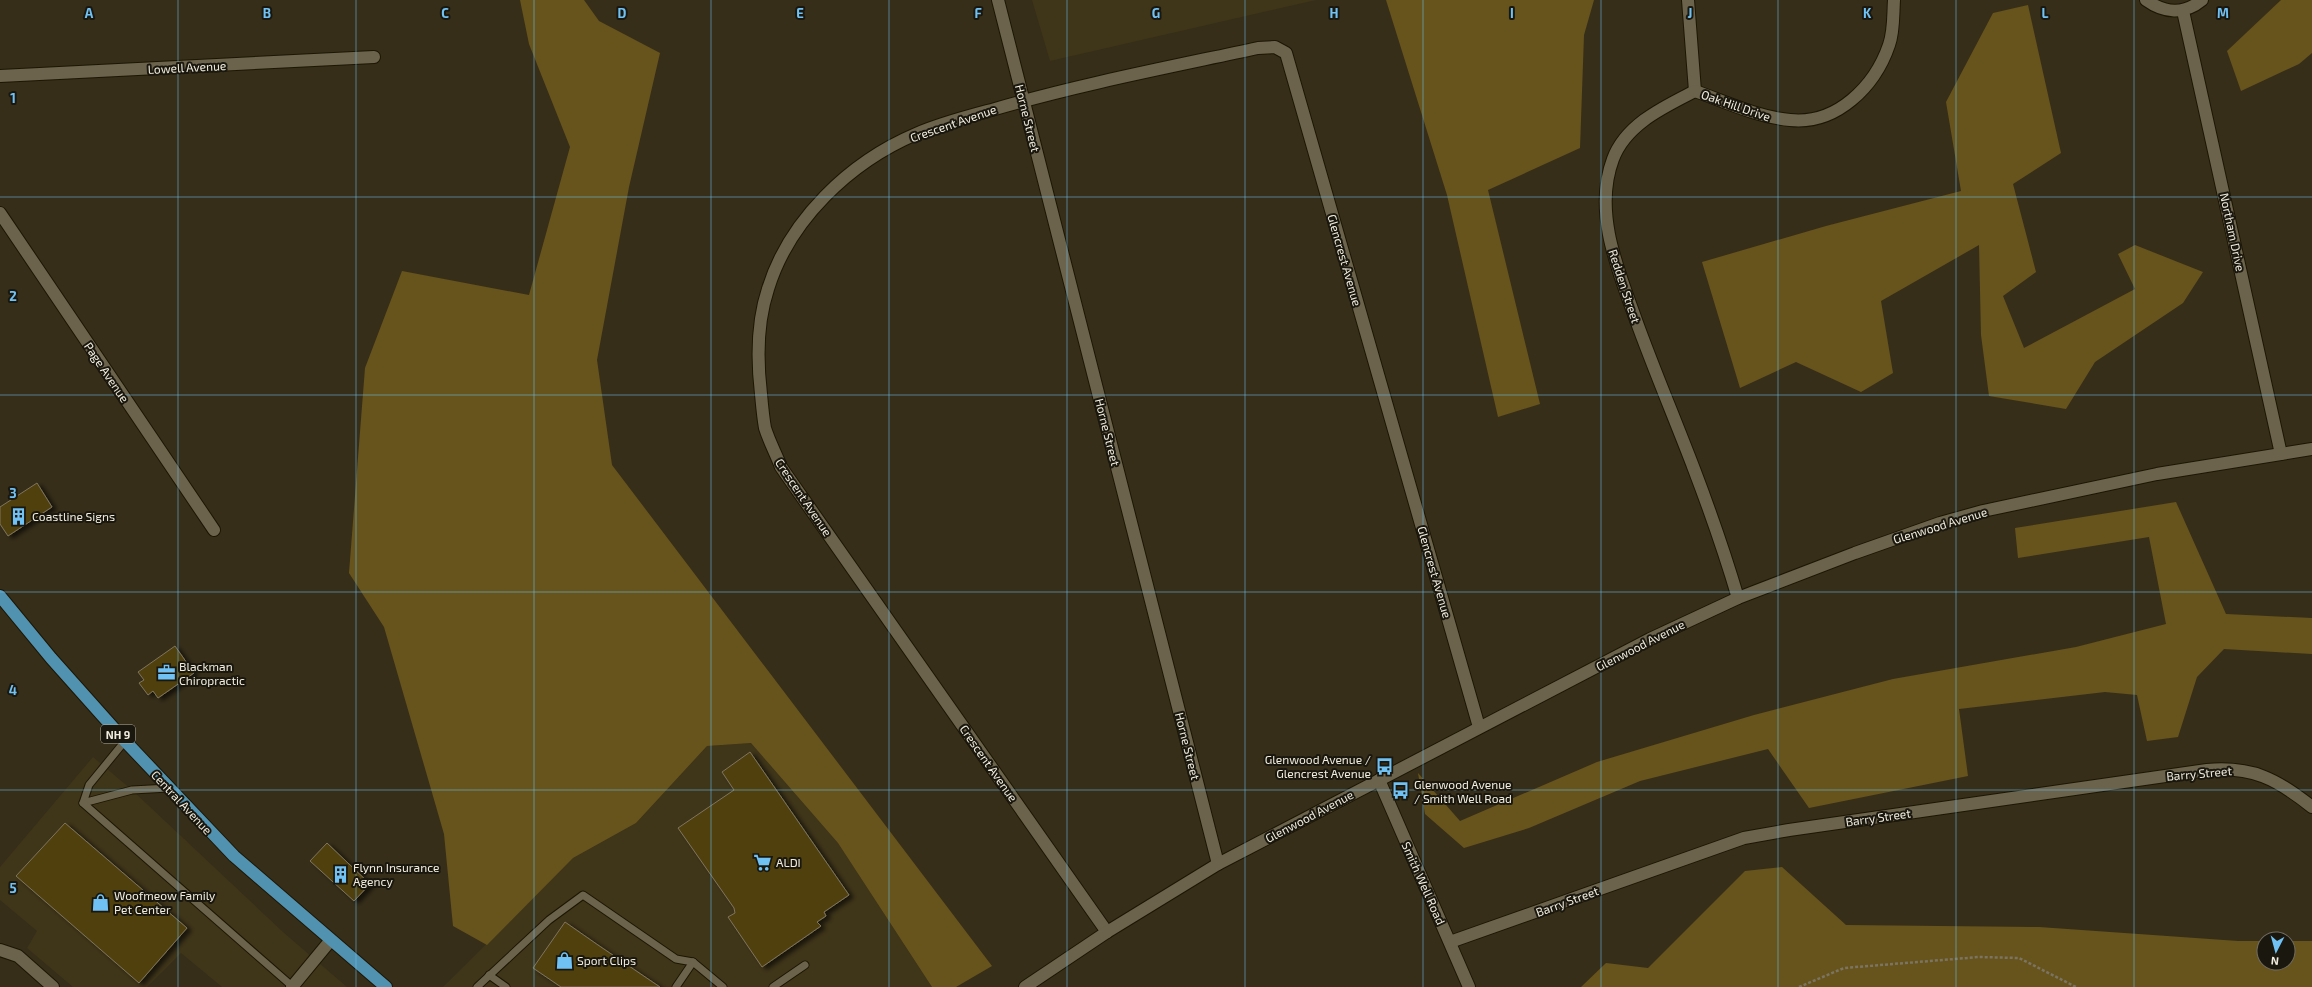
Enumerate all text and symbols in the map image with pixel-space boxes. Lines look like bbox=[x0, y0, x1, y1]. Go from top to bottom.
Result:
text: A bbox=[85, 5, 94, 21]
text: B bbox=[263, 5, 271, 21]
text: C bbox=[441, 5, 449, 21]
text: D bbox=[618, 5, 627, 21]
text: E bbox=[796, 5, 804, 21]
text: F bbox=[974, 5, 982, 21]
text: G bbox=[1152, 5, 1160, 21]
text: H bbox=[1330, 5, 1339, 21]
text: I bbox=[1510, 5, 1514, 21]
text: J bbox=[1688, 5, 1692, 21]
text: K bbox=[1863, 5, 1872, 21]
text: L bbox=[2042, 5, 2049, 21]
text: M bbox=[2217, 5, 2229, 21]
street label: Lowell Avenue bbox=[147, 58, 227, 76]
street label: Horne Street bbox=[1013, 83, 1043, 154]
street label: Oak Hill Drive bbox=[1700, 87, 1772, 123]
text: 1 bbox=[10, 90, 16, 106]
street label: Crescent Avenue bbox=[908, 102, 998, 144]
street label: Northam Drive bbox=[2218, 191, 2248, 273]
street label: Glencrest Avenue bbox=[1325, 213, 1365, 307]
street label: Redden Street bbox=[1606, 247, 1644, 325]
text: 2 bbox=[9, 288, 17, 304]
street label: Page Avenue bbox=[82, 339, 132, 405]
street label: Horne Street bbox=[1093, 397, 1123, 468]
street label: Crescent Avenue bbox=[773, 456, 835, 538]
text: 3 bbox=[9, 485, 17, 501]
street label: Glenwood Avenue bbox=[1891, 504, 1989, 546]
building icon: Coastline Signs bbox=[9, 506, 29, 526]
place label: Coastline Signs bbox=[32, 509, 115, 523]
street label: Glencrest Avenue bbox=[1415, 525, 1455, 619]
street label: Glenwood Avenue bbox=[1593, 617, 1687, 673]
place label: Blackman Chiropractic bbox=[179, 659, 245, 687]
office icon: Blackman Chiropractic bbox=[156, 663, 176, 683]
text: 4 bbox=[9, 682, 17, 698]
street label: Horne Street bbox=[1173, 711, 1203, 782]
street label: Crescent Avenue bbox=[957, 722, 1021, 804]
road number: NH 9 bbox=[101, 725, 135, 743]
place label: Glenwood Avenue / Glencrest Avenue bbox=[1265, 752, 1371, 780]
bus stop icon: Glenwood Avenue / Glencrest Avenue bbox=[1374, 756, 1394, 776]
street label: Barry Street bbox=[2166, 763, 2233, 783]
street label: Central Avenue bbox=[149, 767, 215, 837]
place label: Glenwood Avenue / Smith Well Road bbox=[1414, 777, 1512, 805]
bus stop icon: Glenwood Avenue / Smith Well Road bbox=[1391, 781, 1411, 801]
street label: Glenwood Avenue bbox=[1263, 787, 1355, 845]
street label: Barry Street bbox=[1844, 805, 1912, 829]
street label: Smith Well Road bbox=[1399, 839, 1449, 927]
supermarket icon: ALDI bbox=[753, 852, 773, 872]
place label: ALDI bbox=[776, 855, 801, 869]
place label: Flynn Insurance Agency bbox=[353, 860, 439, 888]
building icon: Flynn Insurance Agency bbox=[330, 864, 350, 884]
text: 5 bbox=[9, 880, 17, 896]
street label: Barry Street bbox=[1534, 883, 1601, 919]
place label: Woofmeow Family Pet Center bbox=[114, 888, 216, 916]
shop icon: Woofmeow Family Pet Center bbox=[91, 892, 111, 912]
north arrow bbox=[2256, 931, 2296, 971]
shop icon: Sport Clips bbox=[554, 950, 574, 970]
place label: Sport Clips bbox=[577, 953, 636, 967]
text: N bbox=[2270, 955, 2280, 968]

